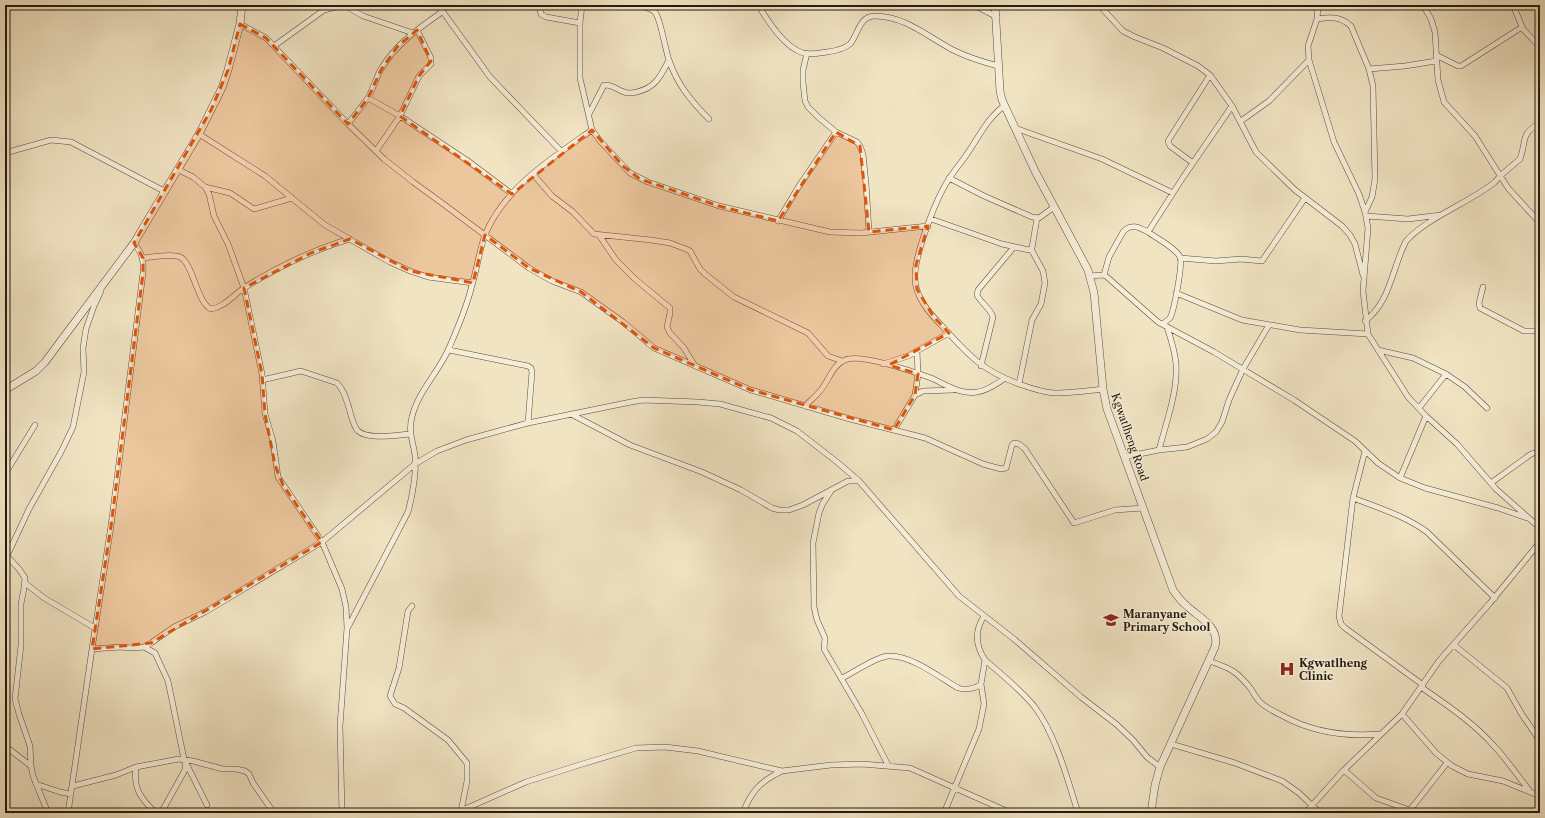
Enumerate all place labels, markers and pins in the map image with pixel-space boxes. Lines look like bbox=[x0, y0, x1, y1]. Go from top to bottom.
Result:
place label: Maranyane Primary School bbox=[1123, 607, 1210, 634]
school or university icon: Maranyane Primary School bbox=[1102, 611, 1120, 629]
place label: Kgwatlheng Clinic bbox=[1299, 656, 1368, 683]
hospital icon: Kgwatlheng Clinic bbox=[1278, 660, 1296, 678]

